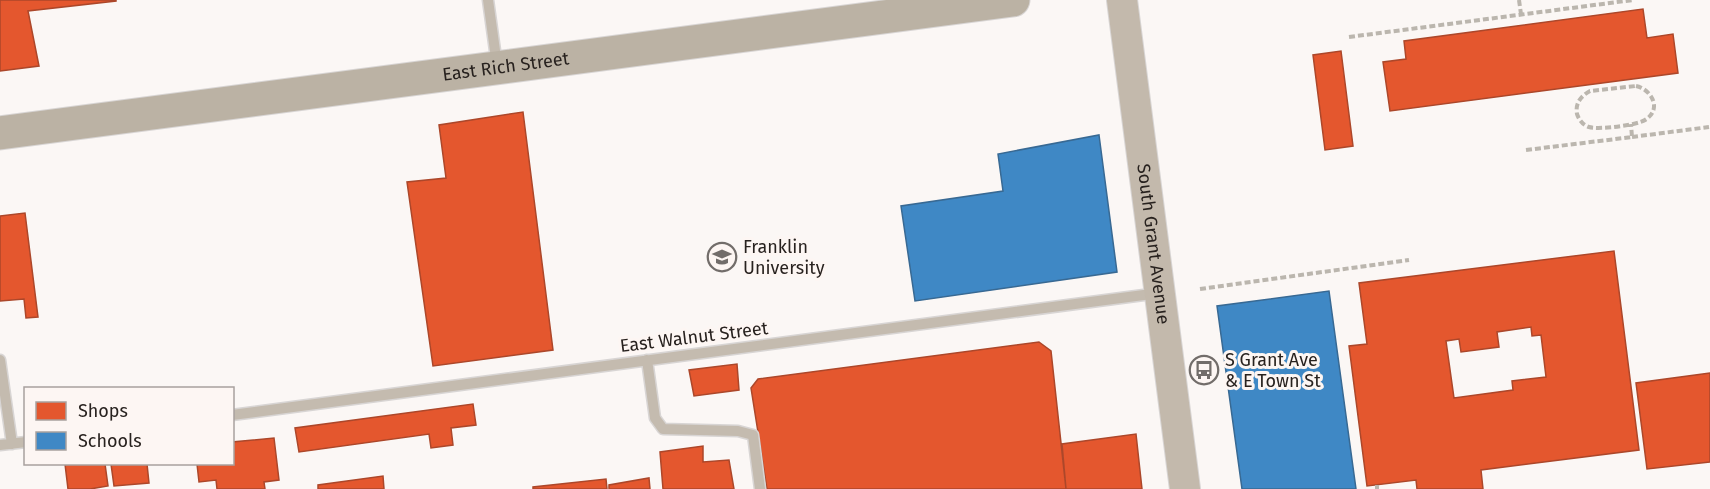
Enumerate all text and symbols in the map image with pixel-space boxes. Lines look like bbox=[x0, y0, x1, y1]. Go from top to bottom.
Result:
street label: East Rich Street bbox=[441, 47, 571, 86]
street label: South Grant Avenue bbox=[1132, 162, 1175, 326]
place label: Franklin University bbox=[743, 236, 825, 279]
school or university icon: Franklin University bbox=[706, 241, 738, 273]
street label: East Walnut Street bbox=[619, 317, 770, 357]
place label: S Grant Ave & E Town St bbox=[1225, 349, 1321, 392]
bus stop icon: S Grant Ave & E Town St bbox=[1188, 354, 1220, 386]
legend bbox=[24, 387, 234, 465]
text: Shops bbox=[78, 400, 128, 422]
text: Schools bbox=[78, 430, 142, 452]

